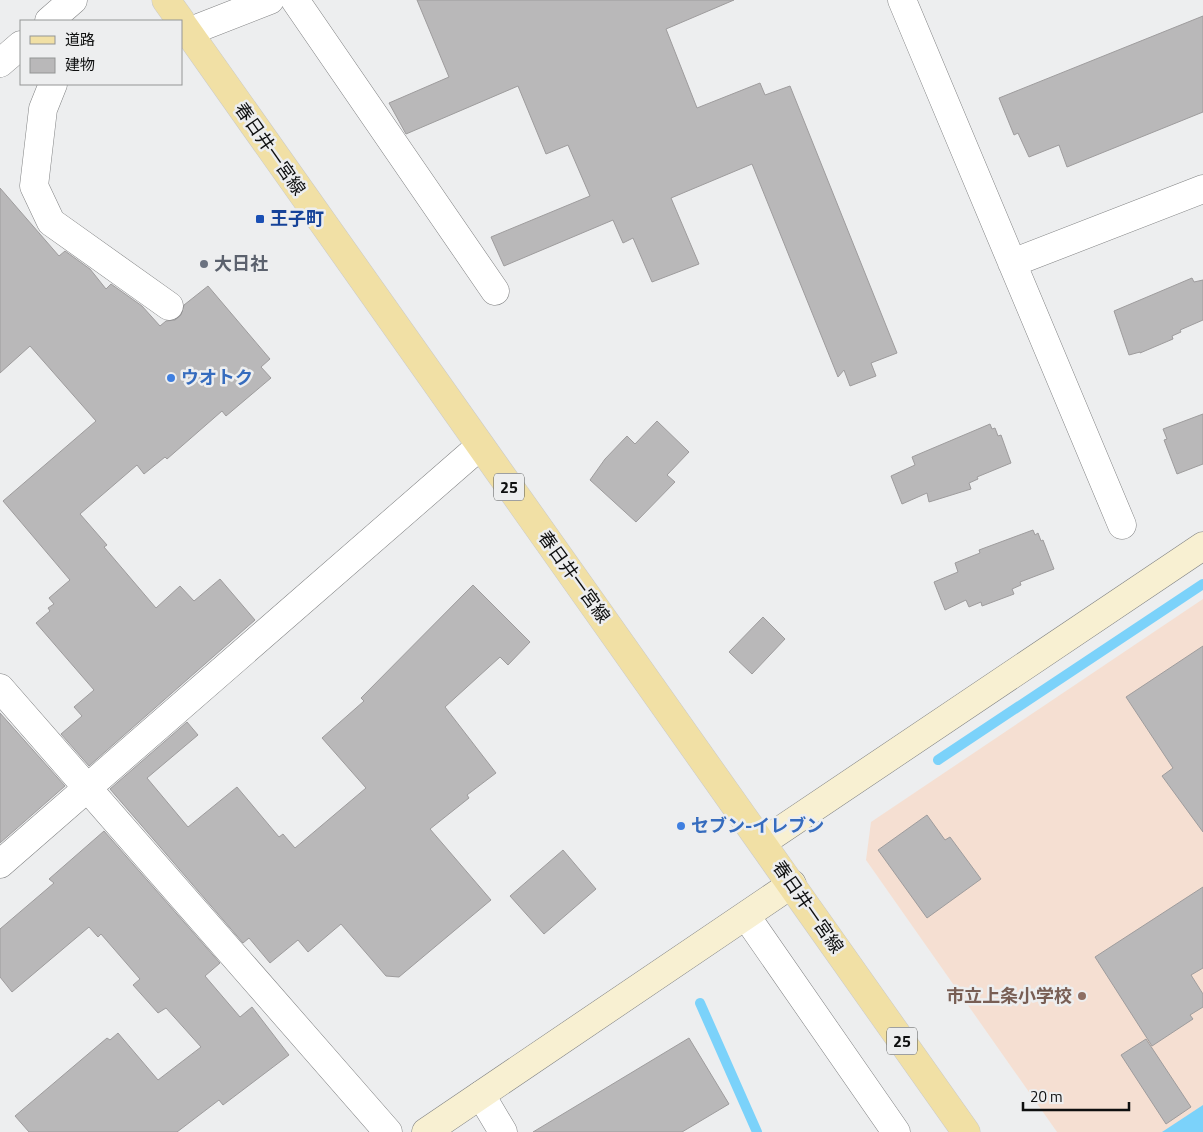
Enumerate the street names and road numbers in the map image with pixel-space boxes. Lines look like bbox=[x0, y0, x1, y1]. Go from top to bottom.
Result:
street label: 春日井一宮線 bbox=[228, 97, 312, 201]
road number: 25 bbox=[494, 474, 524, 501]
street label: 春日井一宮線 bbox=[532, 525, 617, 628]
street label: 春日井一宮線 bbox=[766, 855, 850, 959]
road number: 25 bbox=[887, 1028, 917, 1054]

